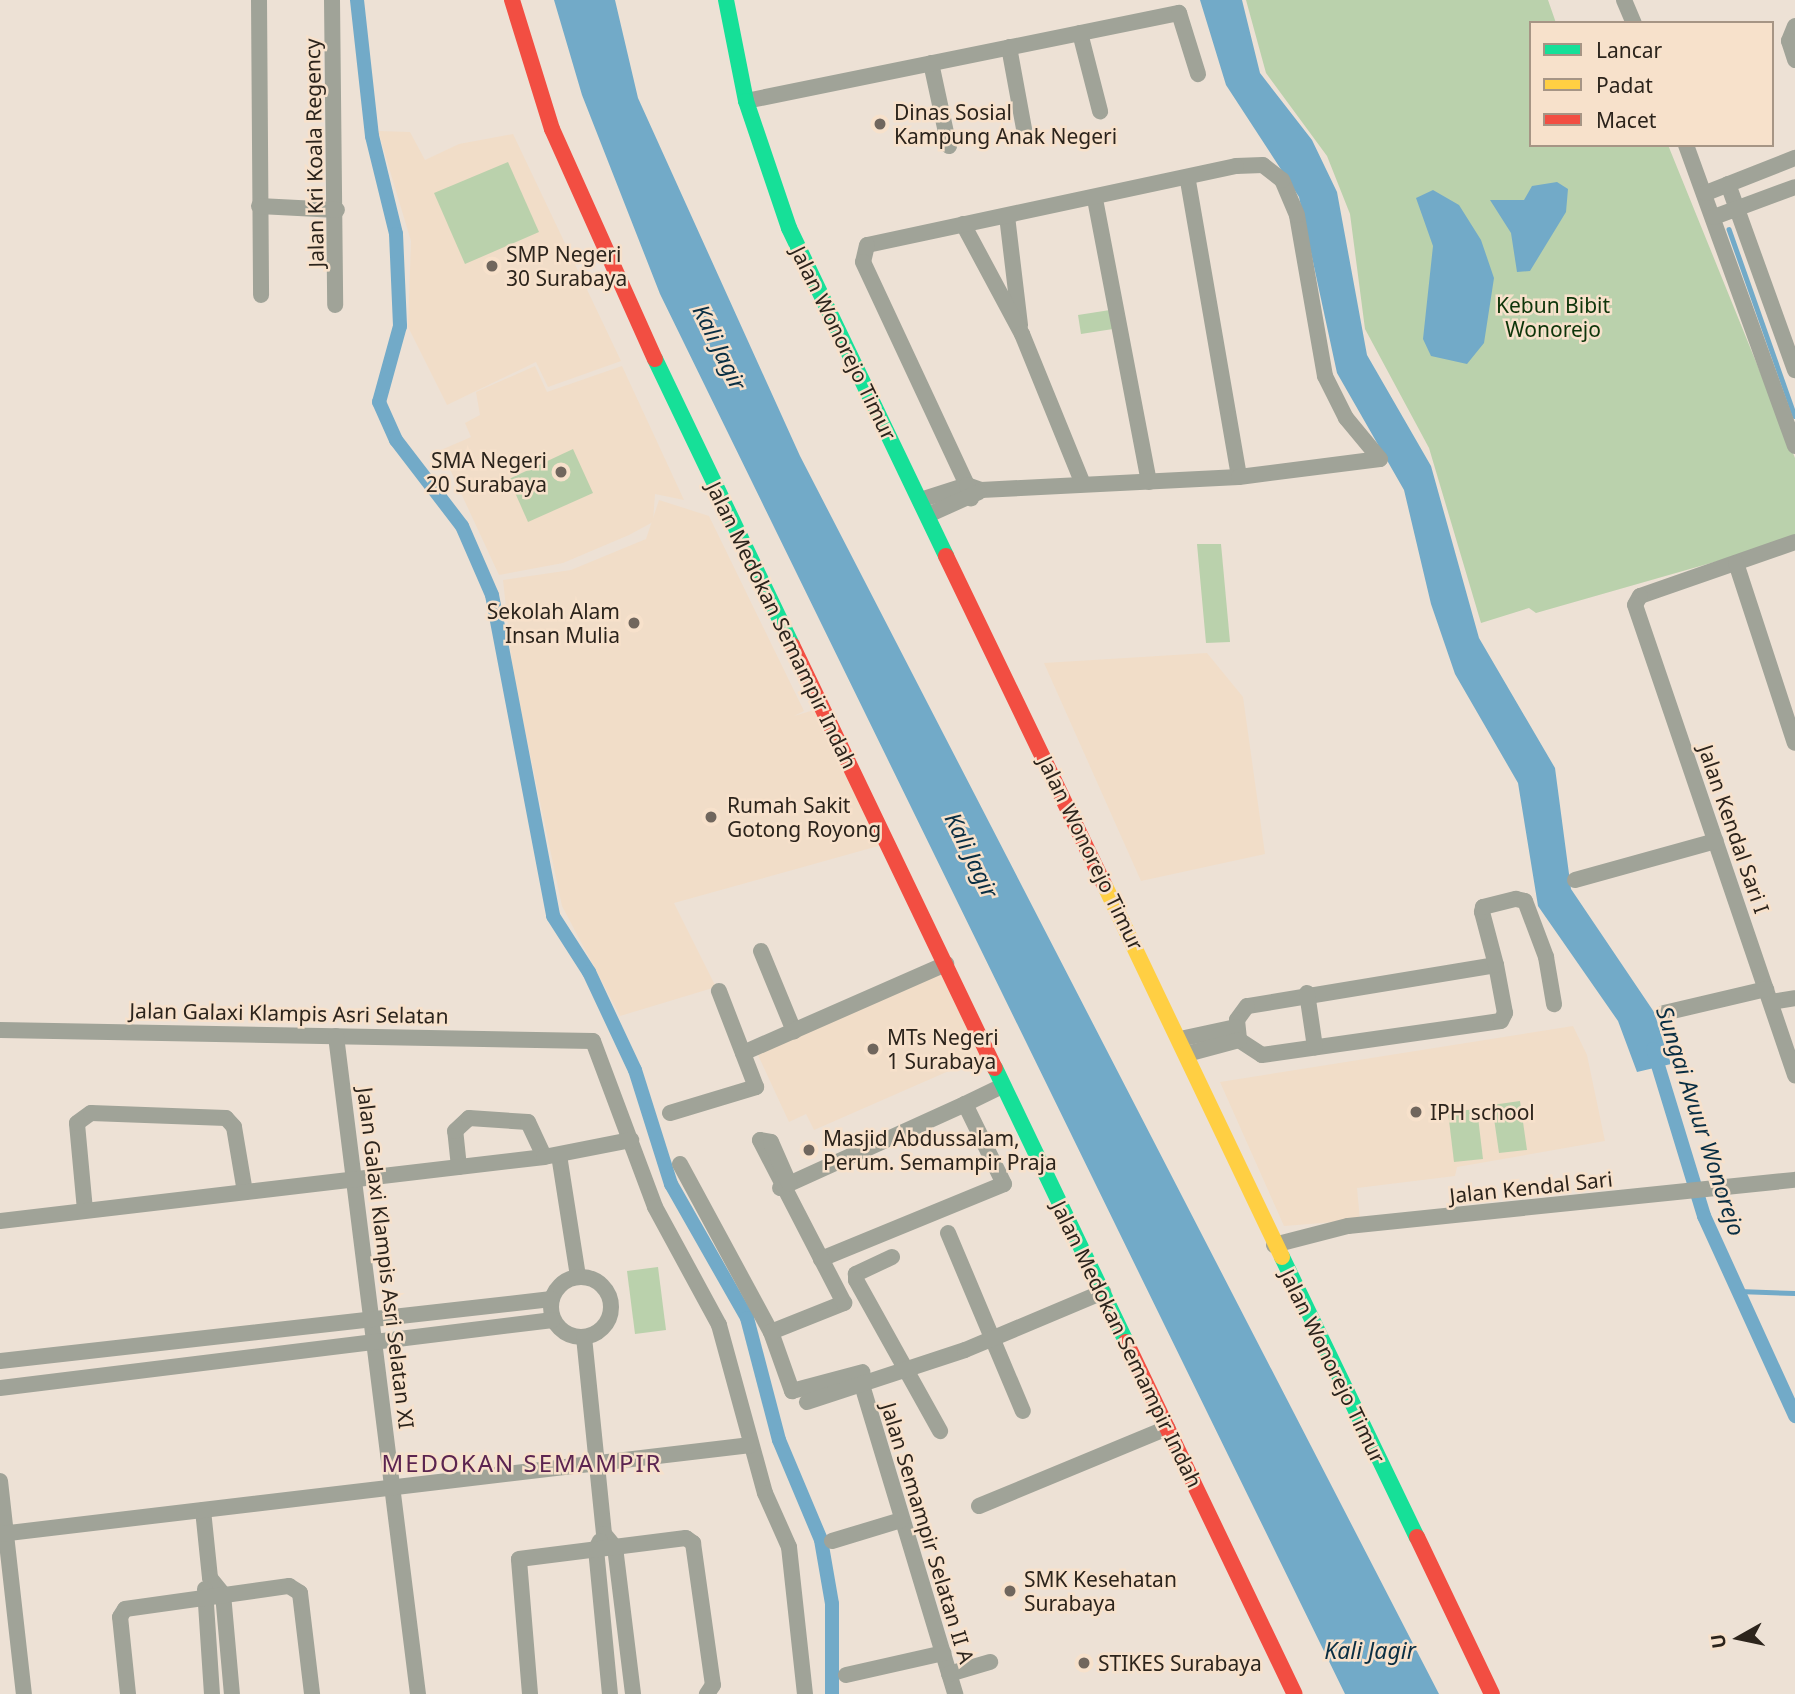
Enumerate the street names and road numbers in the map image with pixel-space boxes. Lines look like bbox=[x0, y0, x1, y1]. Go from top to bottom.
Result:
street label: Jalan Kri Koala Regency bbox=[299, 38, 329, 268]
street label: Jalan Wonorejo Timur bbox=[786, 242, 902, 444]
street label: Jalan Medokan Semampir Indah bbox=[701, 478, 863, 772]
street label: Jalan Kendal Sari I bbox=[1693, 741, 1775, 917]
street label: Jalan Wonorejo Timur bbox=[1033, 752, 1149, 954]
street label: Jalan Galaxi Klampis Asri Selatan bbox=[129, 998, 449, 1028]
street label: Jalan Galaxi Klampis Asri Selatan XI bbox=[353, 1086, 419, 1430]
street label: Jalan Kendal Sari bbox=[1448, 1166, 1614, 1208]
street label: Jalan Medokan Semampir Indah bbox=[1046, 1197, 1208, 1491]
street label: Jalan Wonorejo Timur bbox=[1275, 1265, 1391, 1467]
street label: Jalan Semampir Selatan II A bbox=[876, 1399, 980, 1667]

